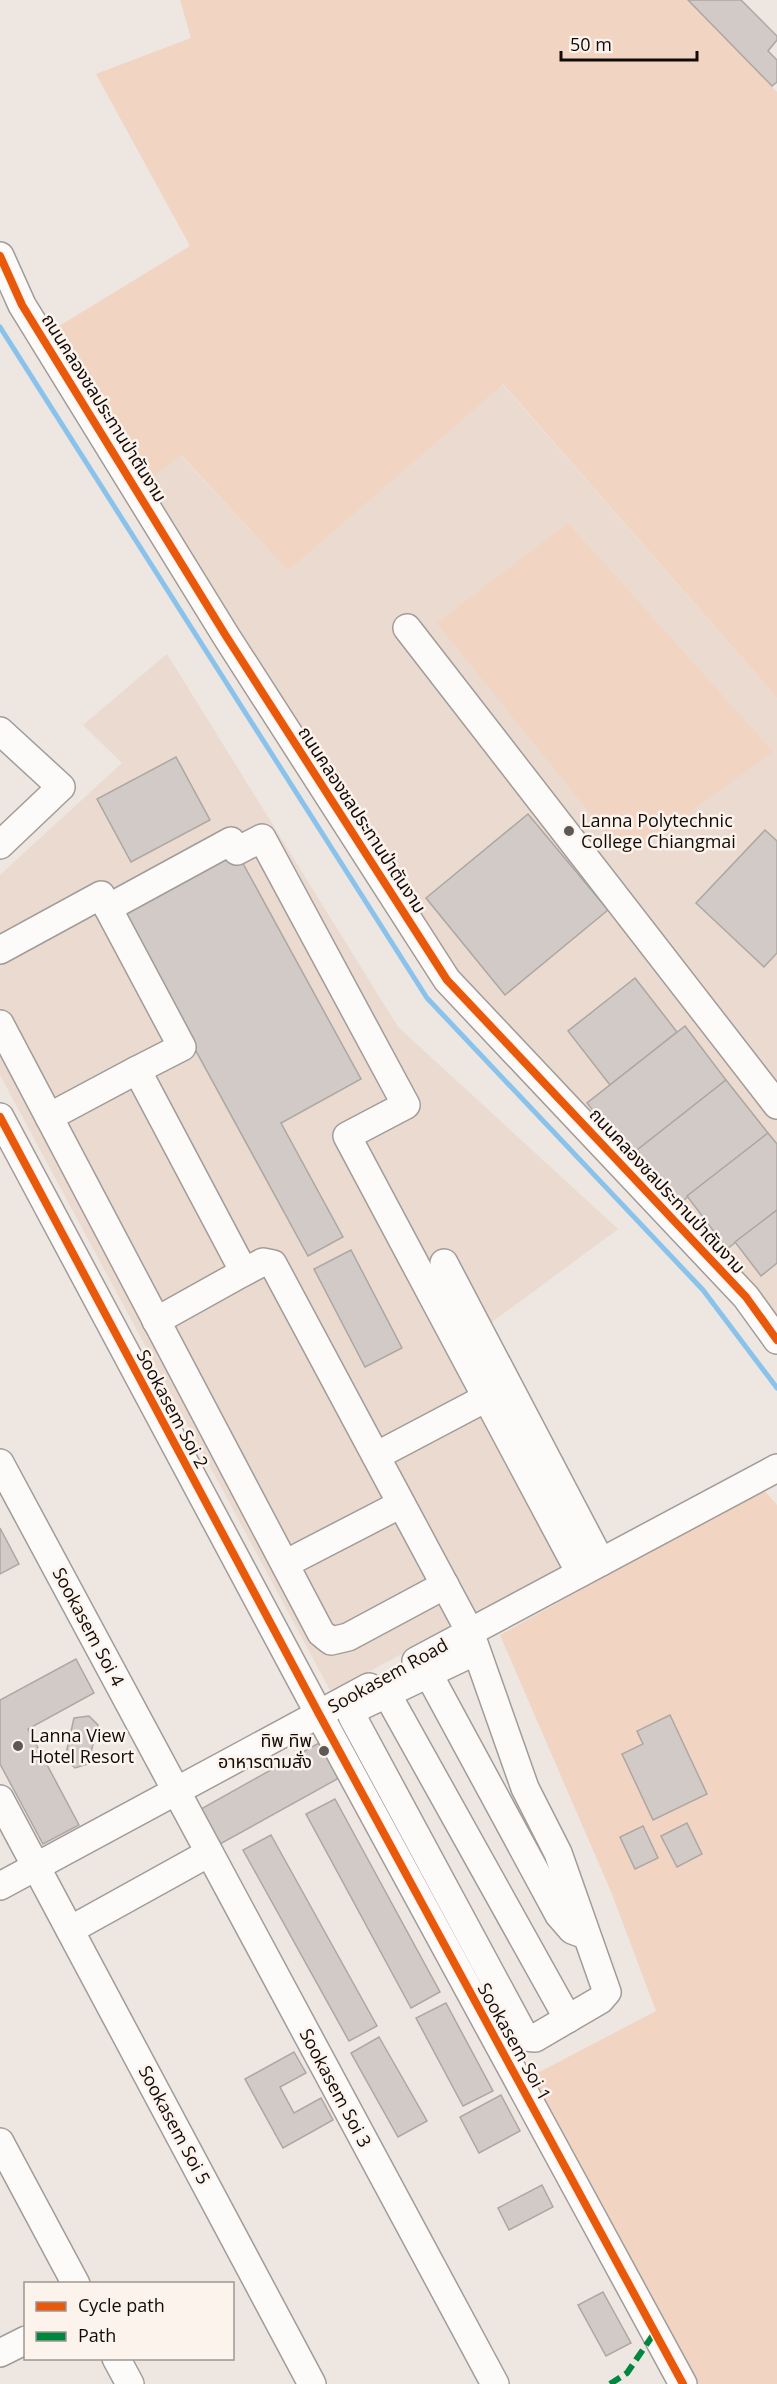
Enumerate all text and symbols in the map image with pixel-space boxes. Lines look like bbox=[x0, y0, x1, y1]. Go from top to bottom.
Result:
scale bar bbox=[561, 24, 698, 62]
text: 50 m bbox=[570, 32, 612, 56]
street label: ถนนคลองชลประทานป่าตันงาม bbox=[37, 309, 173, 506]
street label: ถนนคลองชลประทานป่าตันงาม bbox=[293, 721, 432, 917]
place label: Lanna Polytechnic College Chiangmai bbox=[581, 808, 736, 853]
marker: Lanna Polytechnic College Chiangmai bbox=[562, 824, 576, 838]
street label: ถนนคลองชลประทานป่าตันงาม bbox=[585, 1102, 751, 1278]
street label: Sookasem Soi 2 bbox=[131, 1345, 214, 1472]
street label: Sookasem Soi 4 bbox=[47, 1563, 130, 1690]
street label: Sookasem Road bbox=[323, 1632, 452, 1718]
place label: Lanna View Hotel Resort bbox=[30, 1723, 134, 1768]
place label: ทิพ ทิพ อาหารตามสั่ง bbox=[218, 1728, 312, 1773]
marker: Lanna View Hotel Resort bbox=[11, 1739, 25, 1753]
marker: ทิพ ทิพ อาหารตามสั่ง bbox=[317, 1744, 331, 1758]
street label: Sookasem Soi 1 bbox=[473, 1978, 557, 2105]
street label: Sookasem Soi 3 bbox=[294, 2024, 377, 2151]
street label: Sookasem Soi 5 bbox=[133, 2061, 216, 2188]
legend bbox=[24, 2282, 234, 2360]
text: Cycle path bbox=[78, 2293, 165, 2317]
text: Path bbox=[78, 2323, 116, 2347]

